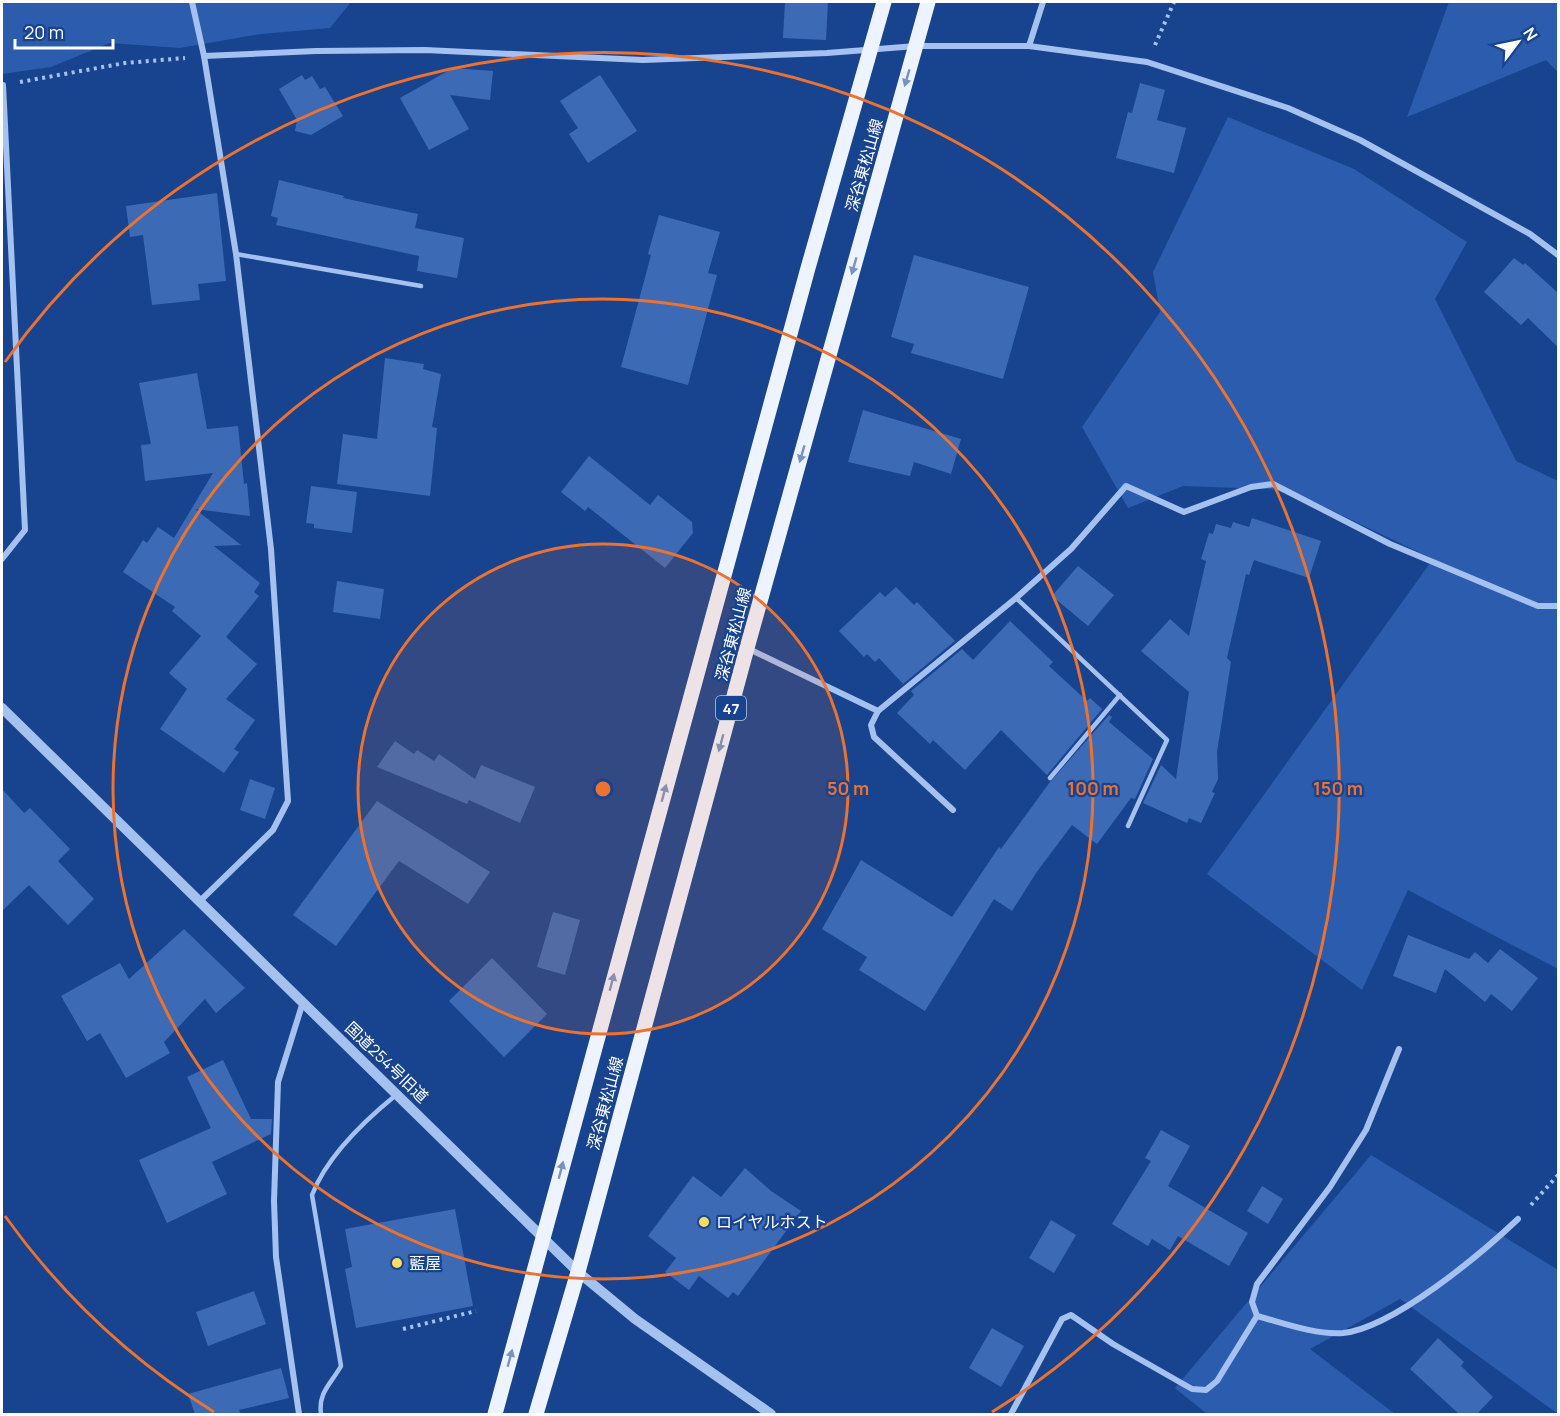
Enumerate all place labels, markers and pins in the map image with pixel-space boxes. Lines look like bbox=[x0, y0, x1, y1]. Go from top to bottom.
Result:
centre of rings bbox=[593, 779, 613, 799]
place label: ロイヤルホスト bbox=[716, 1211, 828, 1233]
marker: ロイヤルホスト bbox=[697, 1215, 711, 1229]
place label: 藍屋 bbox=[409, 1252, 441, 1274]
marker: 藍屋 bbox=[390, 1256, 404, 1270]

